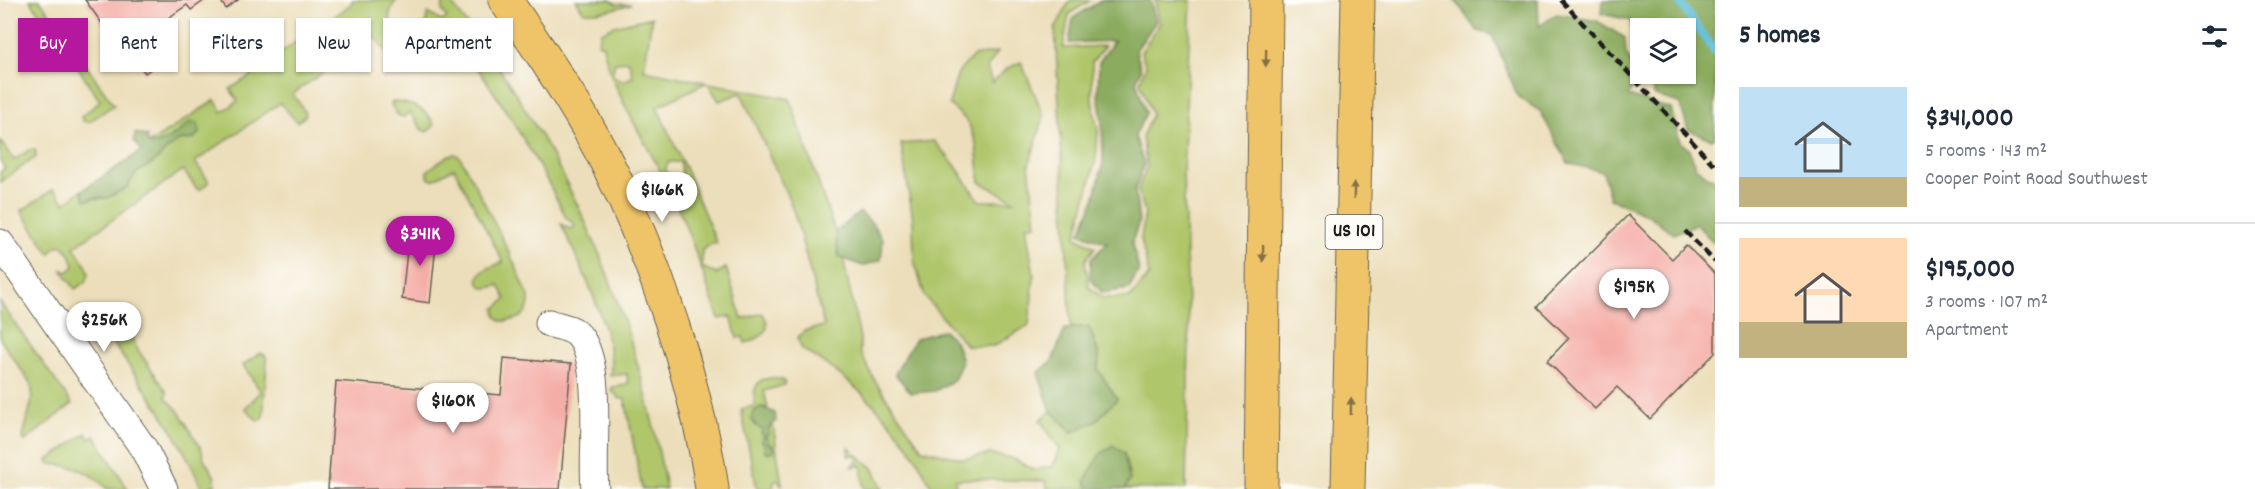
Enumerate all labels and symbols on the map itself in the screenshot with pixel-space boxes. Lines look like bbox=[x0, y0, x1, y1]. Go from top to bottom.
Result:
one-way arrow bbox=[1261, 49, 1270, 68]
pin: $166K bbox=[620, 172, 704, 223]
one-way arrow bbox=[1350, 180, 1359, 199]
road number: US 101 bbox=[1326, 215, 1382, 249]
pin: $341K bbox=[378, 216, 462, 267]
one-way arrow bbox=[1258, 244, 1268, 263]
pin: $195K bbox=[1592, 269, 1676, 320]
pin: $256K bbox=[62, 302, 146, 353]
pin: $160K bbox=[411, 383, 495, 434]
one-way arrow bbox=[1346, 396, 1355, 415]

